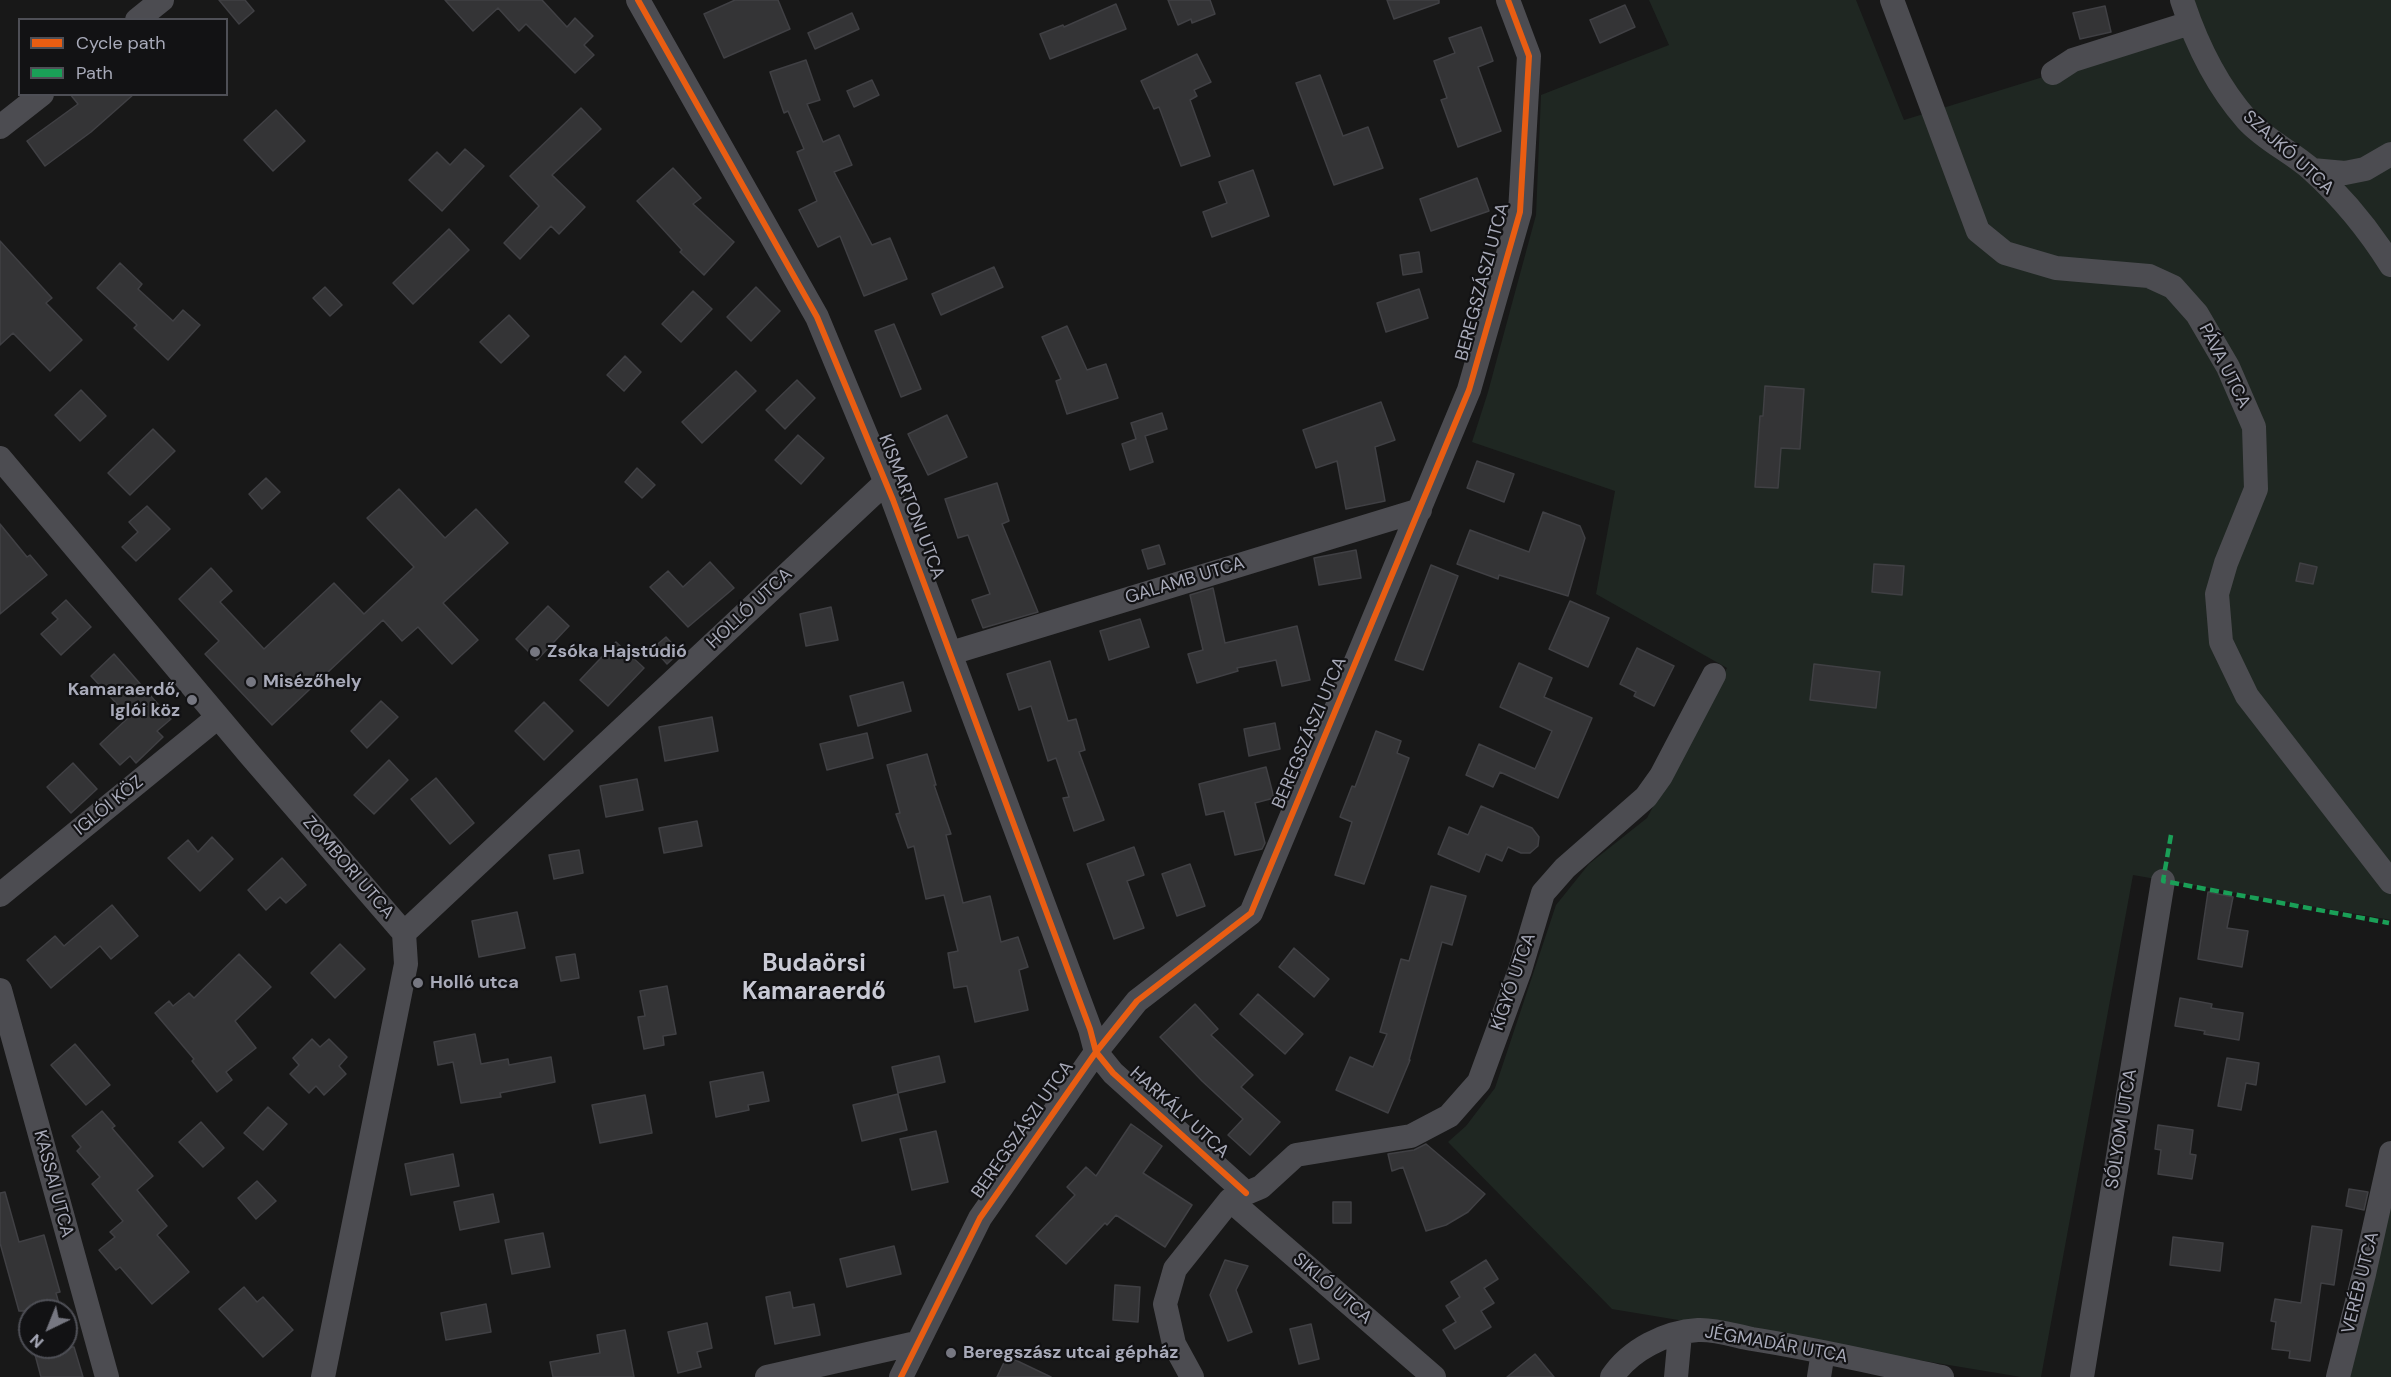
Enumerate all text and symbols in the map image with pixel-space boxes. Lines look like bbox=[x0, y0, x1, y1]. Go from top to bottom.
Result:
legend bbox=[18, 18, 228, 96]
text: Cycle path bbox=[76, 31, 166, 55]
text: Path bbox=[76, 61, 113, 85]
street label: SZAJKÓ UTCA bbox=[2238, 106, 2338, 200]
street label: BEREGSZÁSZI UTCA bbox=[1452, 201, 1514, 363]
street label: PÁVA UTCA bbox=[2194, 320, 2254, 412]
street label: KISMARTONI UTCA bbox=[873, 431, 949, 583]
street label: GALAMB UTCA bbox=[1123, 553, 1247, 609]
street label: HOLLÓ UTCA bbox=[703, 564, 797, 654]
place label: Zsóka Hajstúdió bbox=[547, 641, 687, 663]
marker: Zsóka Hajstúdió bbox=[528, 645, 542, 659]
street label: BEREGSZÁSZI UTCA bbox=[1268, 654, 1352, 812]
place label: Misézőhely bbox=[263, 671, 362, 693]
marker: Misézőhely bbox=[244, 675, 258, 689]
place label: Kamaraerdő, Iglói köz bbox=[68, 679, 180, 722]
marker: Kamaraerdő, Iglói köz bbox=[185, 693, 199, 707]
street label: IGLÓI KÖZ bbox=[70, 772, 148, 840]
street label: ZOMBORI UTCA bbox=[298, 812, 398, 924]
street label: KÍGYÓ UTCA bbox=[1487, 930, 1541, 1034]
district label: Budaörsi Kamaraerdő bbox=[742, 951, 886, 1007]
place label: Holló utca bbox=[430, 972, 519, 994]
marker: Holló utca bbox=[411, 976, 425, 990]
street label: BEREGSZÁSZI UTCA bbox=[968, 1057, 1078, 1203]
street label: HARKÁLY UTCA bbox=[1125, 1063, 1233, 1163]
street label: SÓLYOM UTCA bbox=[2102, 1067, 2142, 1191]
street label: KASSAI UTCA bbox=[28, 1128, 78, 1240]
street label: VERÉB UTCA bbox=[2338, 1230, 2384, 1336]
street label: SIKLÓ UTCA bbox=[1288, 1249, 1376, 1329]
north arrow bbox=[18, 1299, 78, 1359]
street label: JÉGMADÁR UTCA bbox=[1703, 1322, 1849, 1368]
text: N bbox=[25, 1329, 48, 1353]
place label: Beregszász utcai gépház bbox=[963, 1342, 1178, 1364]
marker: Beregszász utcai gépház bbox=[944, 1346, 958, 1360]

